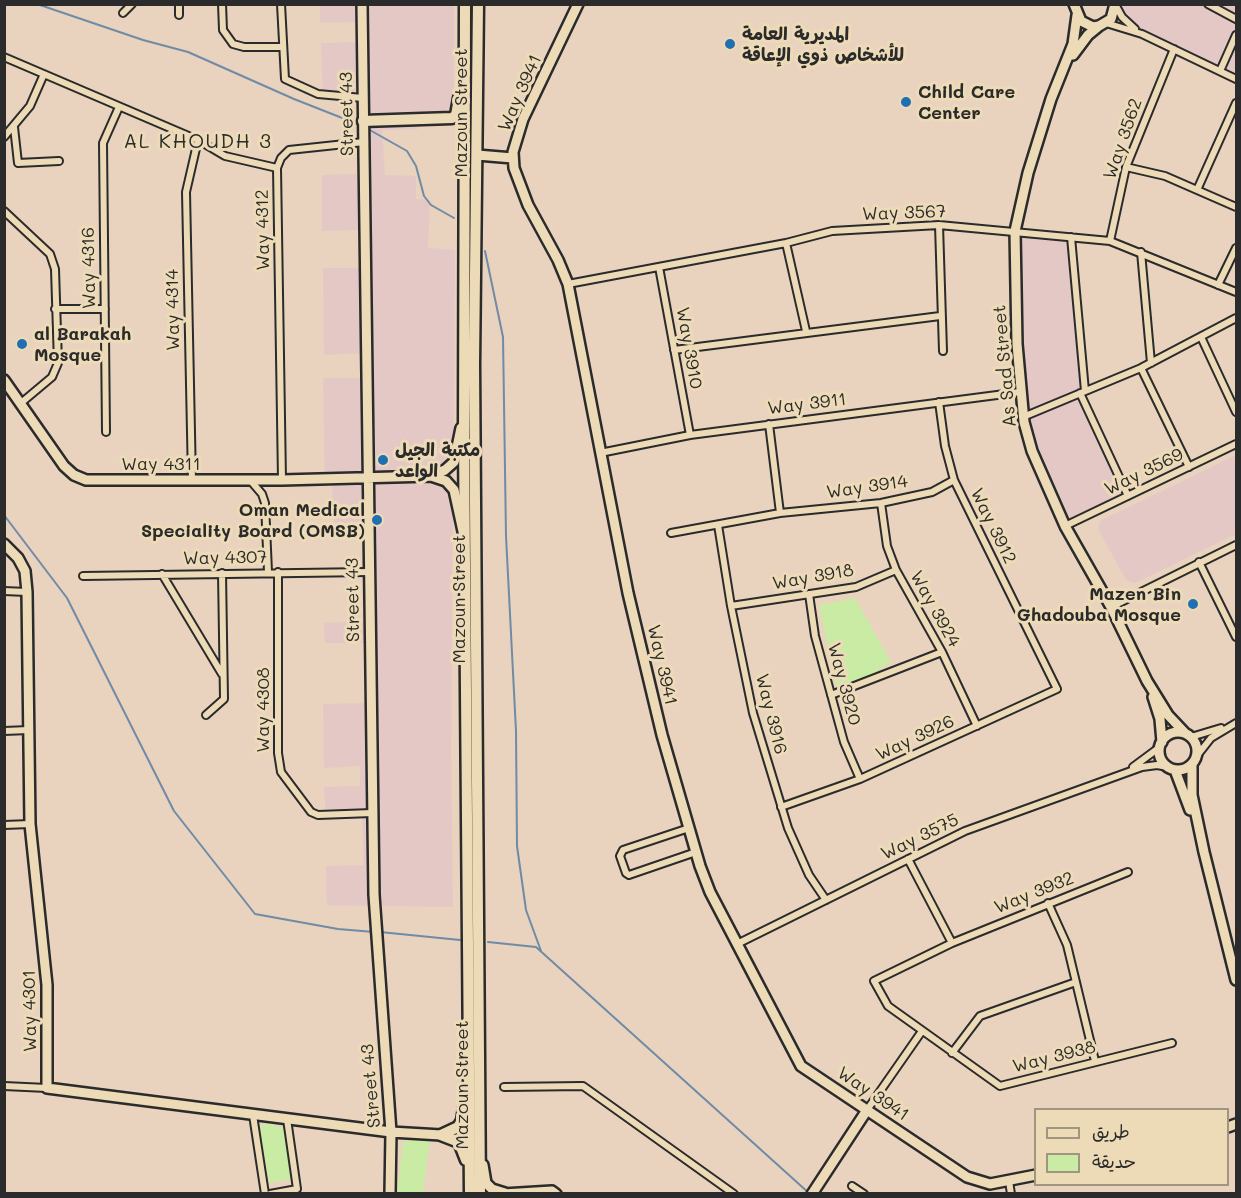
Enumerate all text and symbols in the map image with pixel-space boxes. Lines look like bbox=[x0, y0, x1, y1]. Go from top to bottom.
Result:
place label: المديرية العامة للأشخاص ذوي الإعاقة bbox=[742, 23, 904, 66]
marker: المديرية العامة للأشخاص ذوي الإعاقة bbox=[723, 37, 737, 51]
street label: Mazoun Street bbox=[450, 48, 472, 178]
street label: Way 3941 bbox=[493, 51, 547, 135]
street label: Street 43 bbox=[335, 72, 359, 156]
place label: Child Care Center bbox=[918, 81, 1015, 124]
marker: Child Care Center bbox=[899, 95, 913, 109]
street label: Way 3562 bbox=[1099, 96, 1147, 182]
district label: AL KHOUDH 3 bbox=[124, 130, 272, 154]
street label: Way 4312 bbox=[251, 189, 275, 271]
street label: Way 3567 bbox=[862, 201, 946, 225]
street label: Way 4316 bbox=[77, 227, 101, 309]
street label: Way 4314 bbox=[161, 269, 185, 351]
street label: As Sad Street bbox=[989, 304, 1021, 428]
street label: Way 3910 bbox=[671, 305, 707, 391]
place label: al Barakah Mosque bbox=[34, 323, 131, 366]
marker: al Barakah Mosque bbox=[15, 337, 29, 351]
street label: Way 3911 bbox=[766, 388, 848, 420]
place label: مكتبة الجيل الواعد bbox=[395, 439, 480, 482]
street label: Way 3569 bbox=[1101, 444, 1187, 500]
street label: Way 4311 bbox=[121, 453, 201, 475]
marker: مكتبة الجيل الواعد bbox=[376, 453, 390, 467]
street label: Way 3914 bbox=[825, 471, 909, 503]
street label: Way 3912 bbox=[965, 485, 1021, 567]
place label: Oman Medical Speciality Board (OMSB) bbox=[141, 499, 365, 542]
marker: Oman Medical Speciality Board (OMSB) bbox=[370, 513, 384, 527]
street label: Mazoun Street bbox=[448, 534, 470, 664]
street label: Way 4307 bbox=[183, 546, 267, 570]
street label: Street 43 bbox=[341, 558, 365, 642]
street label: Way 3918 bbox=[771, 559, 855, 595]
street label: Way 3924 bbox=[905, 567, 965, 651]
place label: Mazen Bin Ghadouba Mosque bbox=[1017, 583, 1181, 626]
marker: Mazen Bin Ghadouba Mosque bbox=[1186, 597, 1200, 611]
street label: Way 3941 bbox=[642, 623, 682, 707]
street label: Way 3920 bbox=[823, 640, 865, 728]
street label: Way 4308 bbox=[252, 667, 274, 753]
street label: Way 3916 bbox=[751, 671, 791, 757]
street label: Way 3926 bbox=[872, 710, 958, 766]
street label: Way 3575 bbox=[878, 809, 962, 865]
street label: Way 3932 bbox=[991, 867, 1077, 919]
street label: Way 4301 bbox=[18, 970, 42, 1052]
street label: Mazoun Street bbox=[451, 1020, 473, 1150]
street label: Way 3938 bbox=[1010, 1036, 1098, 1078]
street label: Street 43 bbox=[357, 1043, 385, 1129]
street label: Way 3941 bbox=[833, 1062, 913, 1126]
legend bbox=[1034, 1108, 1229, 1186]
text: طريق bbox=[1092, 1119, 1130, 1143]
text: حديقة bbox=[1092, 1149, 1136, 1173]

